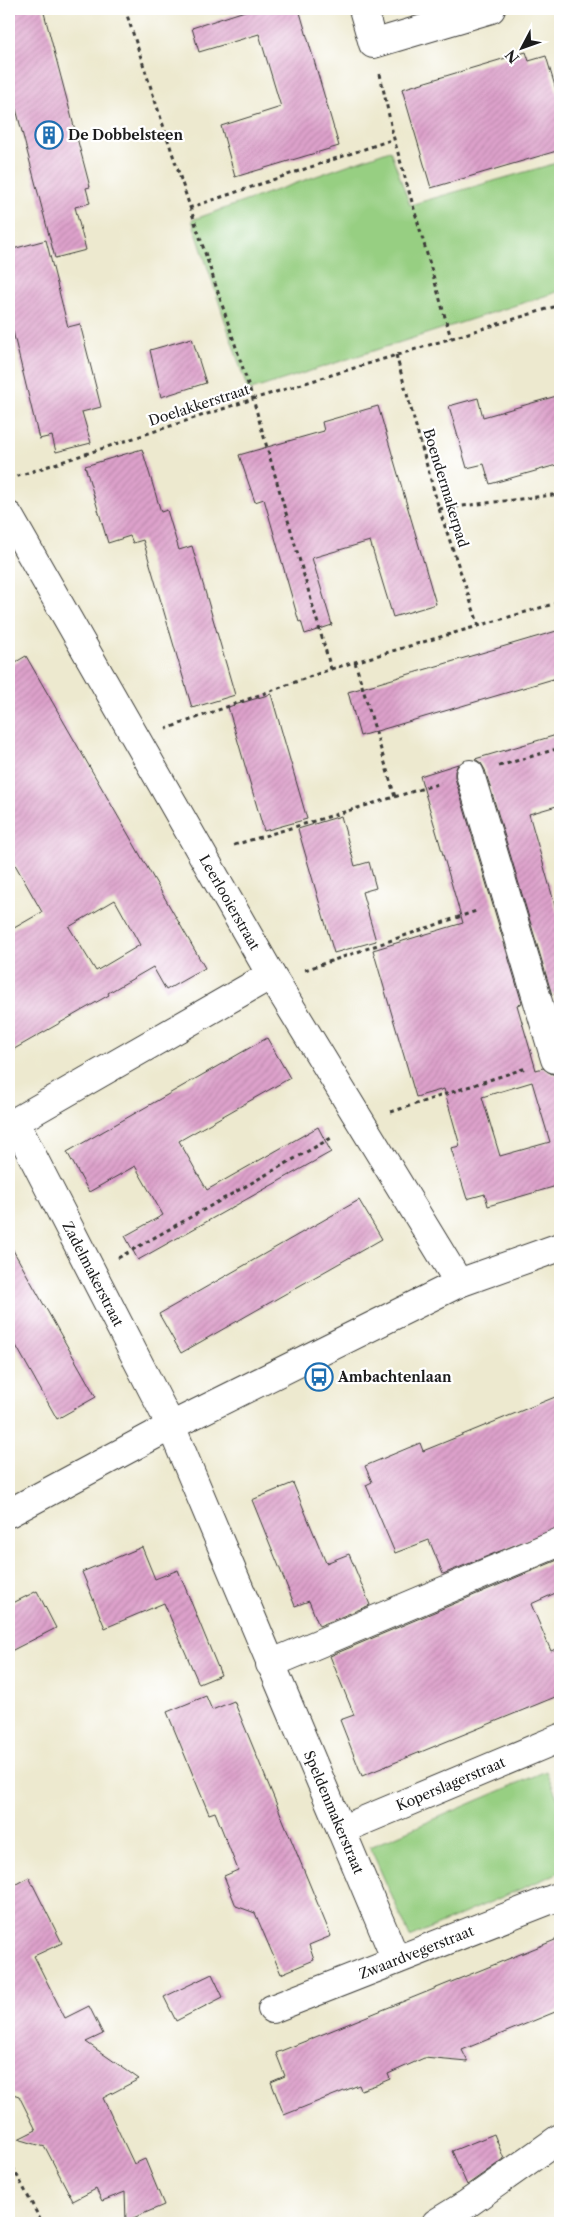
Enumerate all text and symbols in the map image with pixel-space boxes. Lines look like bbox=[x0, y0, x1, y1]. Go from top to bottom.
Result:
north arrow bbox=[496, 22, 546, 72]
text: N bbox=[501, 46, 523, 67]
building icon: De Dobbelsteen bbox=[34, 120, 64, 150]
place label: De Dobbelsteen bbox=[68, 126, 183, 144]
street label: Doelakkerstraat bbox=[146, 380, 252, 430]
street label: Boendermakerpad bbox=[419, 426, 473, 550]
street label: Leerlooierstraat bbox=[195, 852, 264, 953]
street label: Zadelmakerstraat bbox=[59, 1218, 127, 1330]
bus stop icon: Ambachtenlaan bbox=[304, 1362, 334, 1392]
place label: Ambachtenlaan bbox=[337, 1368, 452, 1386]
street label: Speldenmakerstraat bbox=[300, 1748, 368, 1877]
street label: Koperslagerstraat bbox=[393, 1753, 508, 1815]
street label: Zwaardvegerstraat bbox=[356, 1922, 476, 1983]

